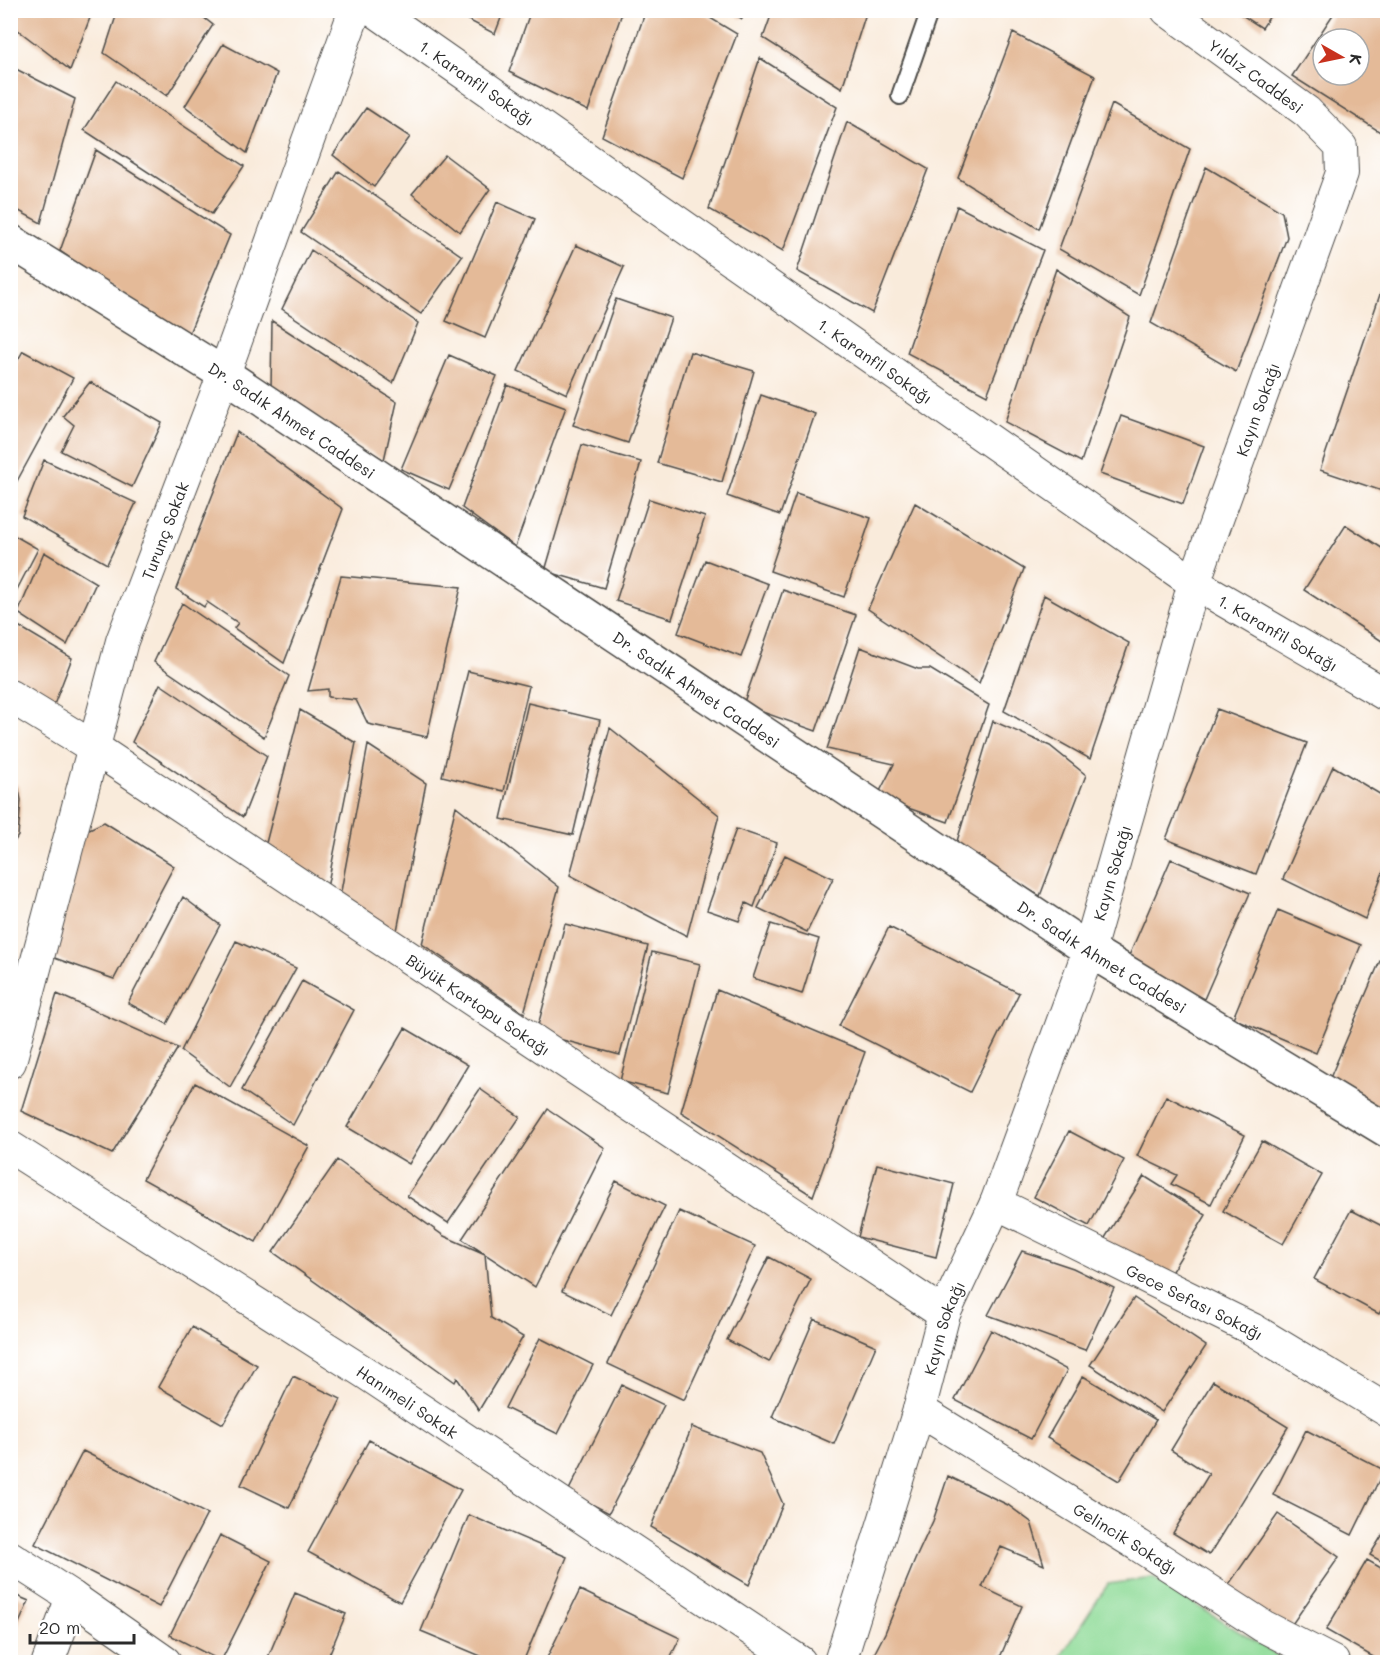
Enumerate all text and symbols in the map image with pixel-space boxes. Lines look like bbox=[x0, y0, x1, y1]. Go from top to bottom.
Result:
north arrow bbox=[1311, 27, 1371, 87]
street label: Yıldız Caddesi bbox=[1204, 34, 1308, 118]
street label: 1. Karanfil Sokağı bbox=[416, 35, 539, 129]
text: K bbox=[1345, 53, 1368, 66]
street label: 1. Karanfil Sokağı bbox=[814, 313, 937, 408]
street label: Dr. Sadık Ahmet Caddesi bbox=[205, 357, 380, 483]
street label: Kayın Sokağı bbox=[1230, 359, 1283, 459]
street label: Turunç Sokak bbox=[136, 478, 192, 582]
street label: 1. Karanfil Sokağı bbox=[1215, 589, 1342, 675]
street label: Dr. Sadık Ahmet Caddesi bbox=[609, 626, 784, 752]
street label: Kayın Sokağı bbox=[1088, 822, 1135, 923]
street label: Dr. Sadık Ahmet Caddesi bbox=[1014, 895, 1191, 1017]
street label: Büyük Kartopu Sokağı bbox=[403, 949, 555, 1060]
street label: Gece Sefası Sokağı bbox=[1123, 1258, 1268, 1344]
street label: Kayın Sokağı bbox=[918, 1277, 969, 1377]
street label: Hanımeli Sokak bbox=[353, 1360, 462, 1442]
street label: Gelincik Sokağı bbox=[1070, 1497, 1182, 1578]
scale bar bbox=[30, 1607, 134, 1645]
text: 20 m bbox=[39, 1615, 80, 1639]

